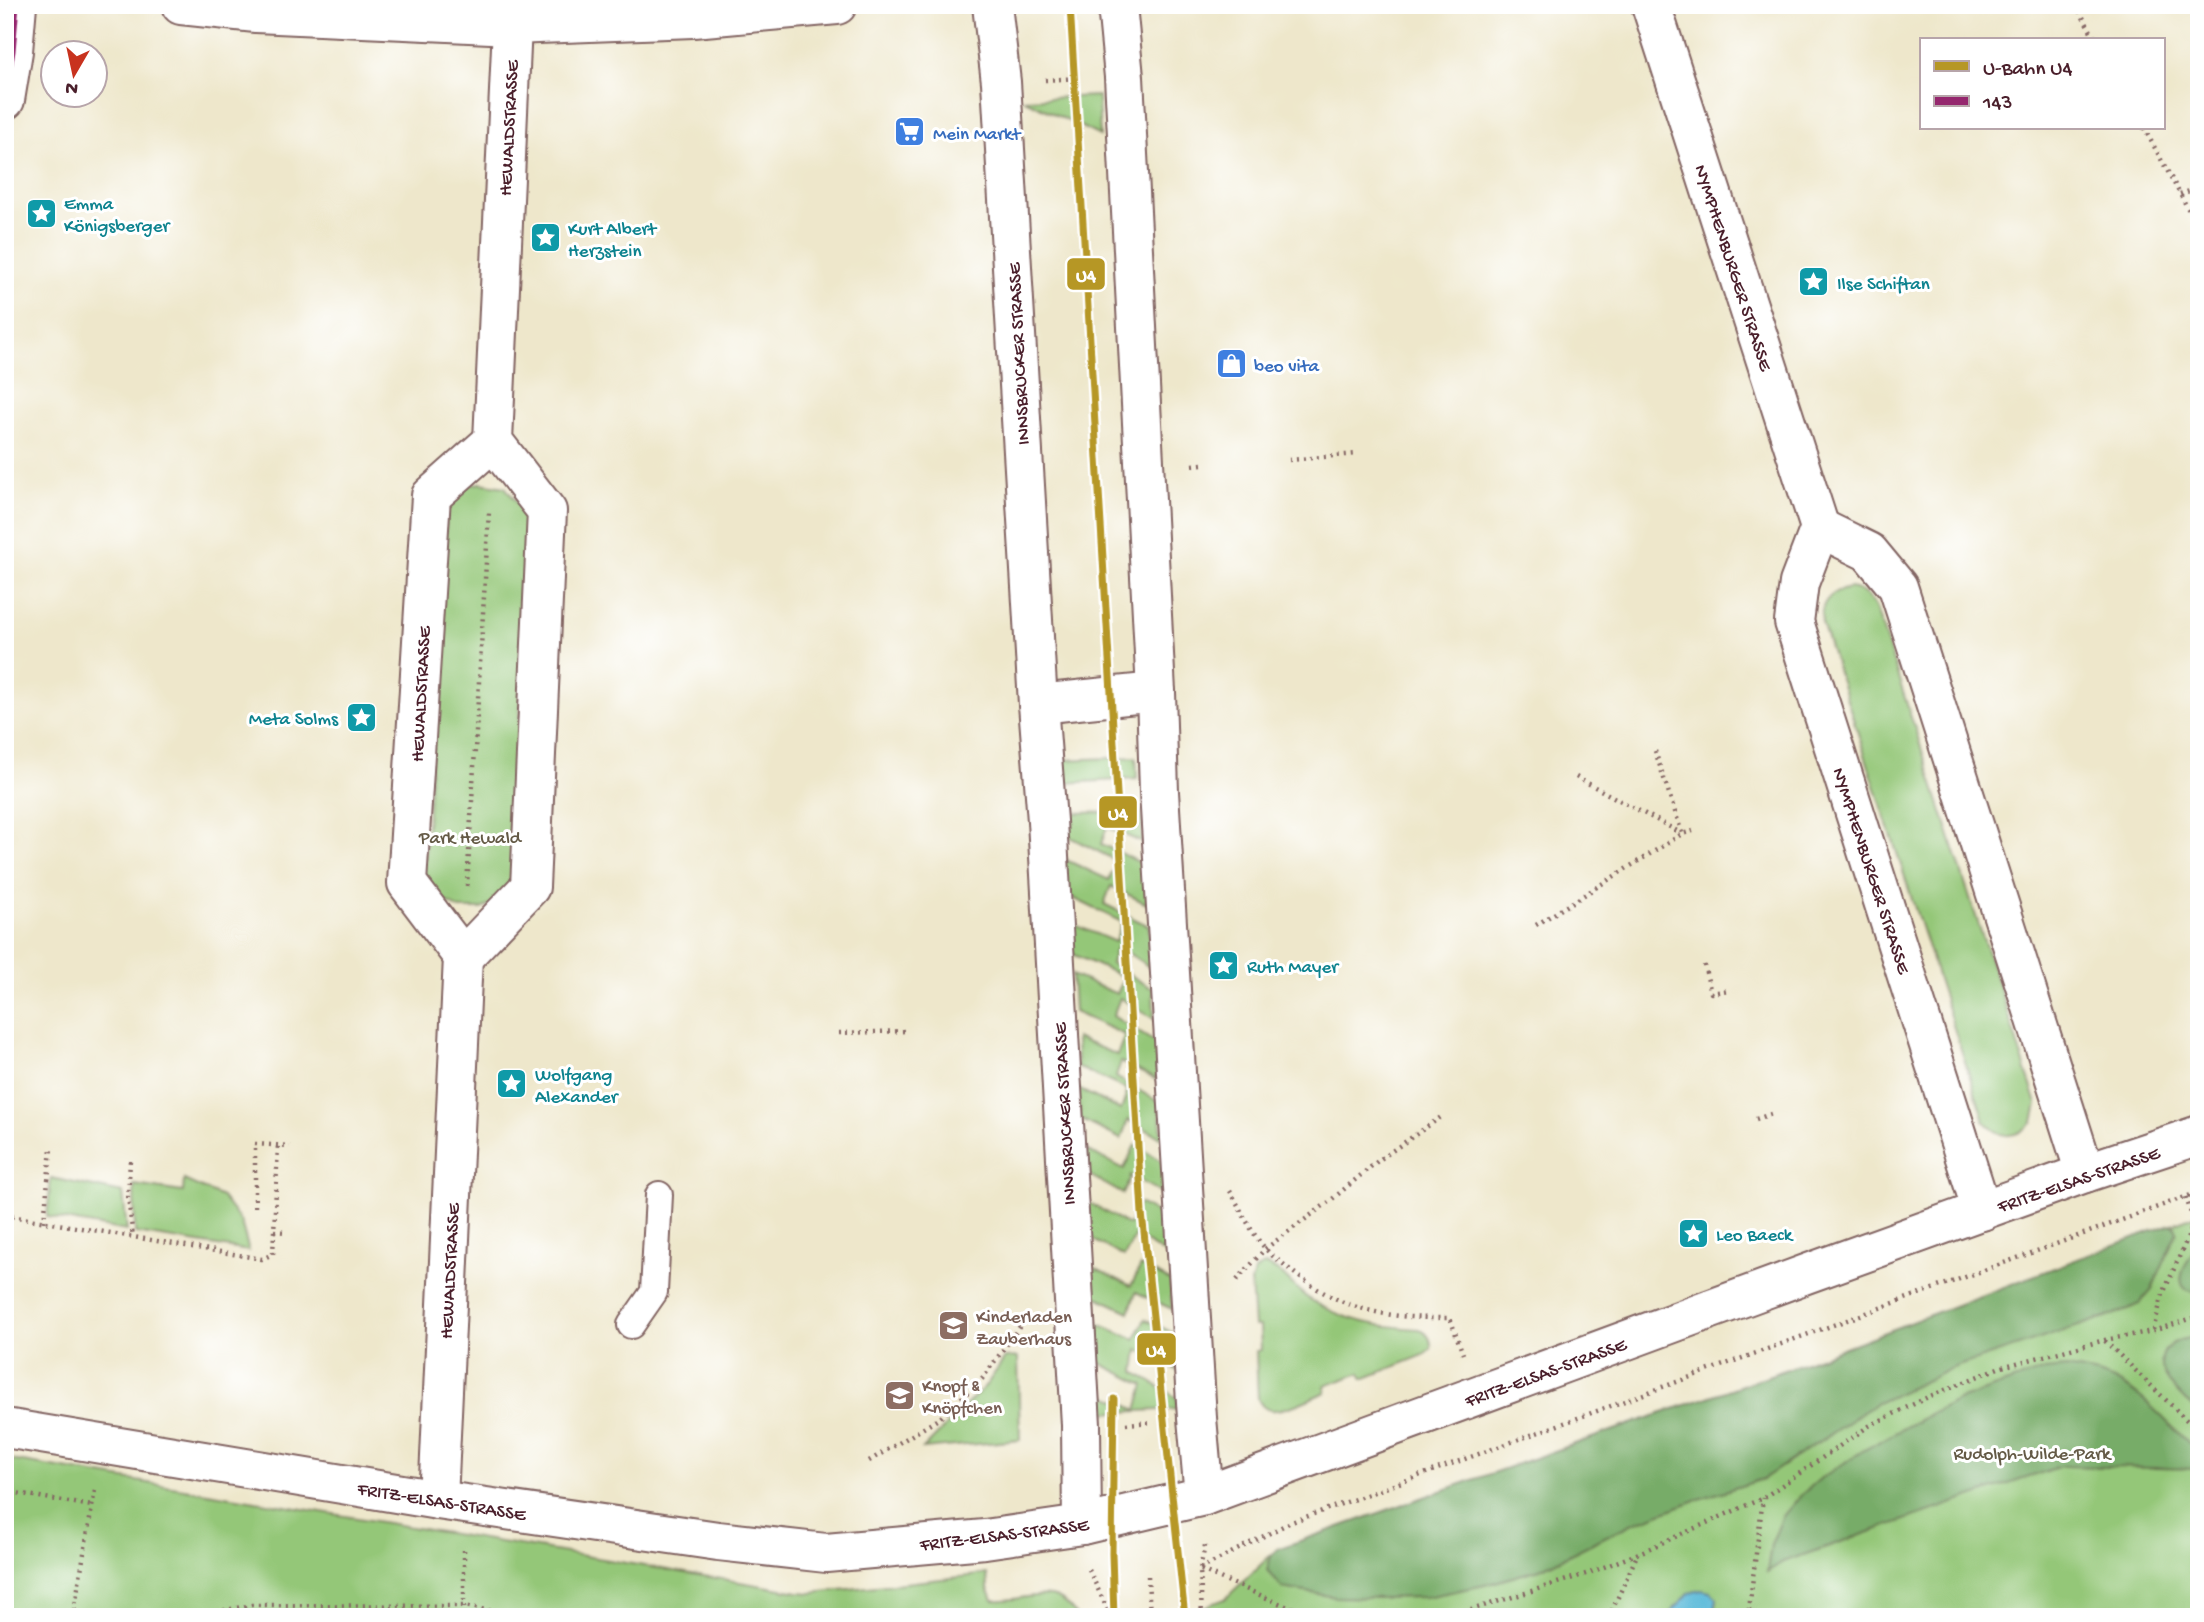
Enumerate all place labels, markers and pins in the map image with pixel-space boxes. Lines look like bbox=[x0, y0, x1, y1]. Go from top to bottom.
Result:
supermarket icon: Mein Markt bbox=[893, 115, 927, 149]
place label: Mein Markt bbox=[933, 124, 1023, 147]
place label: Emma Königsberger bbox=[64, 194, 171, 239]
place icon: Emma Königsberger bbox=[24, 196, 58, 230]
place label: Kurt Albert Herzstein bbox=[568, 219, 658, 264]
place icon: Kurt Albert Herzstein bbox=[528, 221, 562, 255]
place icon: Ilse Schiftan bbox=[1797, 265, 1831, 299]
place label: Ilse Schiftan bbox=[1837, 274, 1930, 297]
shop icon: beo vita bbox=[1214, 347, 1248, 381]
place label: beo vita bbox=[1254, 356, 1320, 379]
place icon: Meta Solms bbox=[344, 700, 378, 734]
place label: Meta Solms bbox=[249, 709, 339, 732]
place icon: Ruth Mayer bbox=[1207, 948, 1241, 982]
place label: Ruth Mayer bbox=[1247, 957, 1340, 980]
place label: Wolfgang Alexander bbox=[535, 1065, 620, 1110]
place icon: Wolfgang Alexander bbox=[495, 1067, 529, 1101]
place icon: Leo Baeck bbox=[1676, 1216, 1710, 1250]
place label: Leo Baeck bbox=[1716, 1225, 1794, 1248]
place label: Kinderladen Zauberhaus bbox=[976, 1307, 1072, 1352]
school or university icon: Kinderladen Zauberhaus bbox=[936, 1309, 970, 1343]
place label: Knopf & Knöpfchen bbox=[922, 1376, 1002, 1421]
school or university icon: Knopf & Knöpfchen bbox=[882, 1378, 916, 1412]

